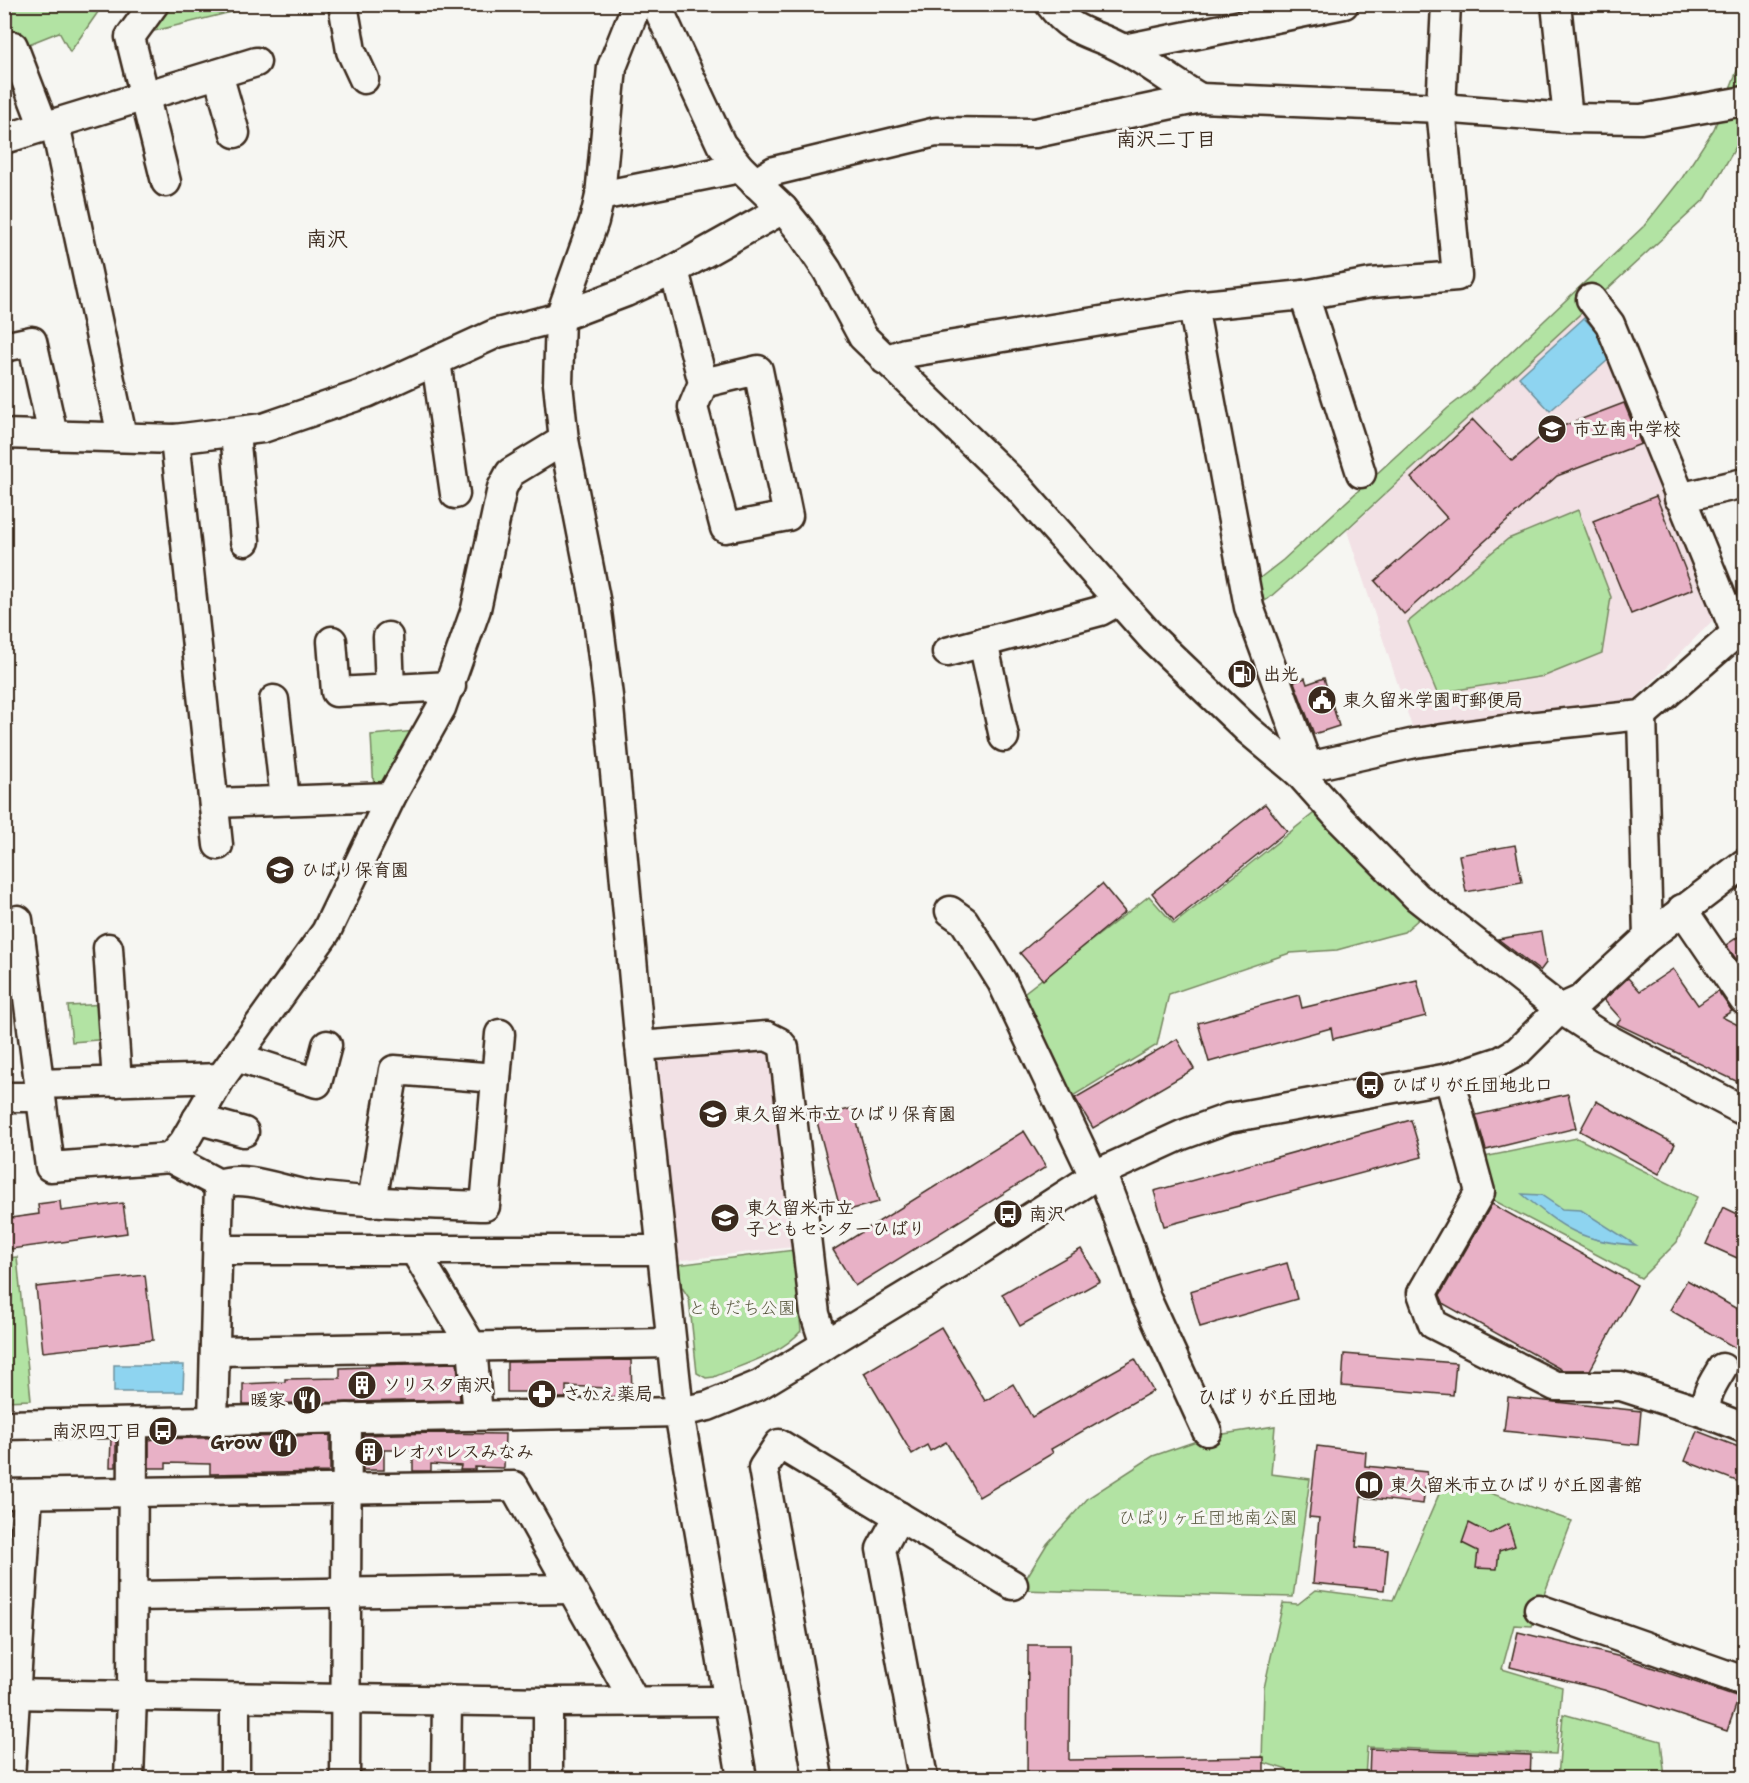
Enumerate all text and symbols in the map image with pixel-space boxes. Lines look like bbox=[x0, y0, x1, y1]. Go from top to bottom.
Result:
district label: 南沢二丁目 bbox=[1116, 126, 1216, 152]
district label: 南沢 bbox=[306, 225, 348, 253]
school or university icon: 市立南中学校 bbox=[1536, 413, 1568, 445]
place label: 市立南中学校 bbox=[1573, 417, 1681, 441]
fuel station icon: 出光 bbox=[1226, 658, 1258, 690]
place label: 出光 bbox=[1263, 662, 1299, 686]
public building icon: 東久留米学園町郵便局 bbox=[1306, 684, 1338, 716]
place label: 東久留米学園町郵便局 bbox=[1343, 688, 1523, 712]
school or university icon: ひばり保育園 bbox=[264, 854, 296, 886]
place label: ひばり保育園 bbox=[301, 858, 409, 882]
bus stop icon: ひばりが丘団地北口 bbox=[1354, 1069, 1386, 1101]
place label: ひばりが丘団地北口 bbox=[1391, 1073, 1553, 1097]
school or university icon: 東久留米市立 ひばり保育園 bbox=[697, 1098, 729, 1130]
place label: 東久留米市立 ひばり保育園 bbox=[734, 1102, 956, 1126]
place label: 東久留米市立 子どもセンターひばり bbox=[746, 1196, 926, 1241]
bus stop icon: 南沢 bbox=[992, 1198, 1024, 1230]
school or university icon: 東久留米市立 子どもセンターひばり bbox=[709, 1202, 741, 1234]
place label: 南沢 bbox=[1029, 1202, 1065, 1226]
park label: ともだち公園 bbox=[688, 1296, 796, 1320]
building icon: ソリスタ南沢 bbox=[346, 1369, 378, 1401]
place label: ソリスタ南沢 bbox=[383, 1373, 491, 1397]
pharmacy icon: さかえ薬局 bbox=[526, 1378, 558, 1410]
place label: さかえ薬局 bbox=[563, 1382, 653, 1406]
restaurant icon: 暖家 bbox=[291, 1384, 323, 1416]
district label: ひばりが丘団地 bbox=[1197, 1384, 1337, 1410]
place label: 暖家 bbox=[250, 1388, 286, 1412]
bus stop icon: 南沢四丁目 bbox=[147, 1415, 179, 1447]
place label: 南沢四丁目 bbox=[52, 1419, 142, 1443]
restaurant icon: Grow bbox=[267, 1427, 299, 1459]
place label: Grow bbox=[210, 1431, 263, 1455]
building icon: レオパレスみなみ bbox=[353, 1436, 385, 1468]
place label: レオパレスみなみ bbox=[390, 1440, 534, 1464]
library icon: 東久留米市立ひばりが丘図書館 bbox=[1353, 1469, 1385, 1501]
place label: 東久留米市立ひばりが丘図書館 bbox=[1390, 1473, 1642, 1497]
park label: ひばりヶ丘団地南公園 bbox=[1118, 1506, 1298, 1530]

